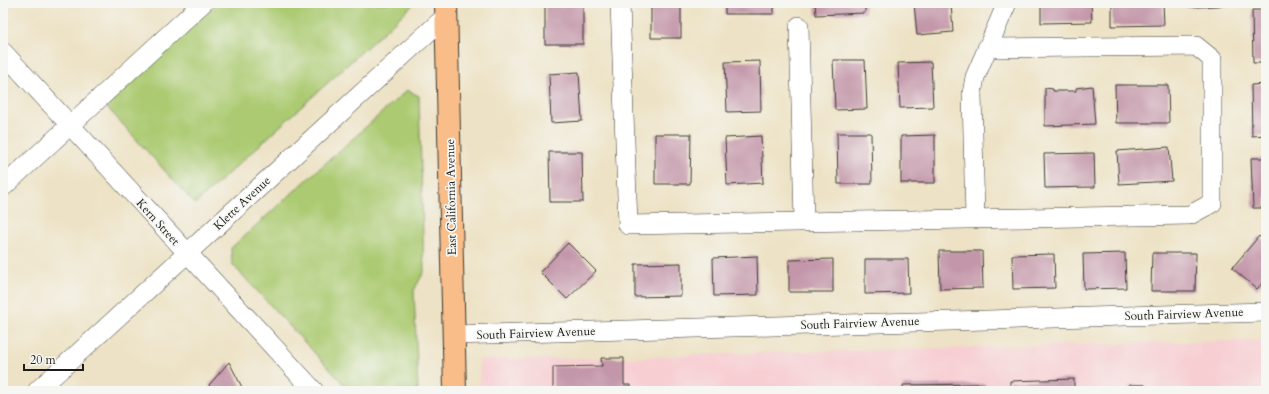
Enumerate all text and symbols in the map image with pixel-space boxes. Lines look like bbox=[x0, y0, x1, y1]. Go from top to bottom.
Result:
street label: East California Avenue bbox=[442, 139, 460, 255]
street label: Klette Avenue bbox=[210, 172, 274, 234]
street label: Kern Street bbox=[133, 195, 183, 249]
street label: South Fairview Avenue bbox=[1124, 304, 1244, 324]
street label: South Fairview Avenue bbox=[800, 313, 920, 333]
street label: South Fairview Avenue bbox=[476, 323, 596, 343]
scale bar bbox=[24, 346, 83, 372]
text: 20 m bbox=[30, 352, 57, 368]

